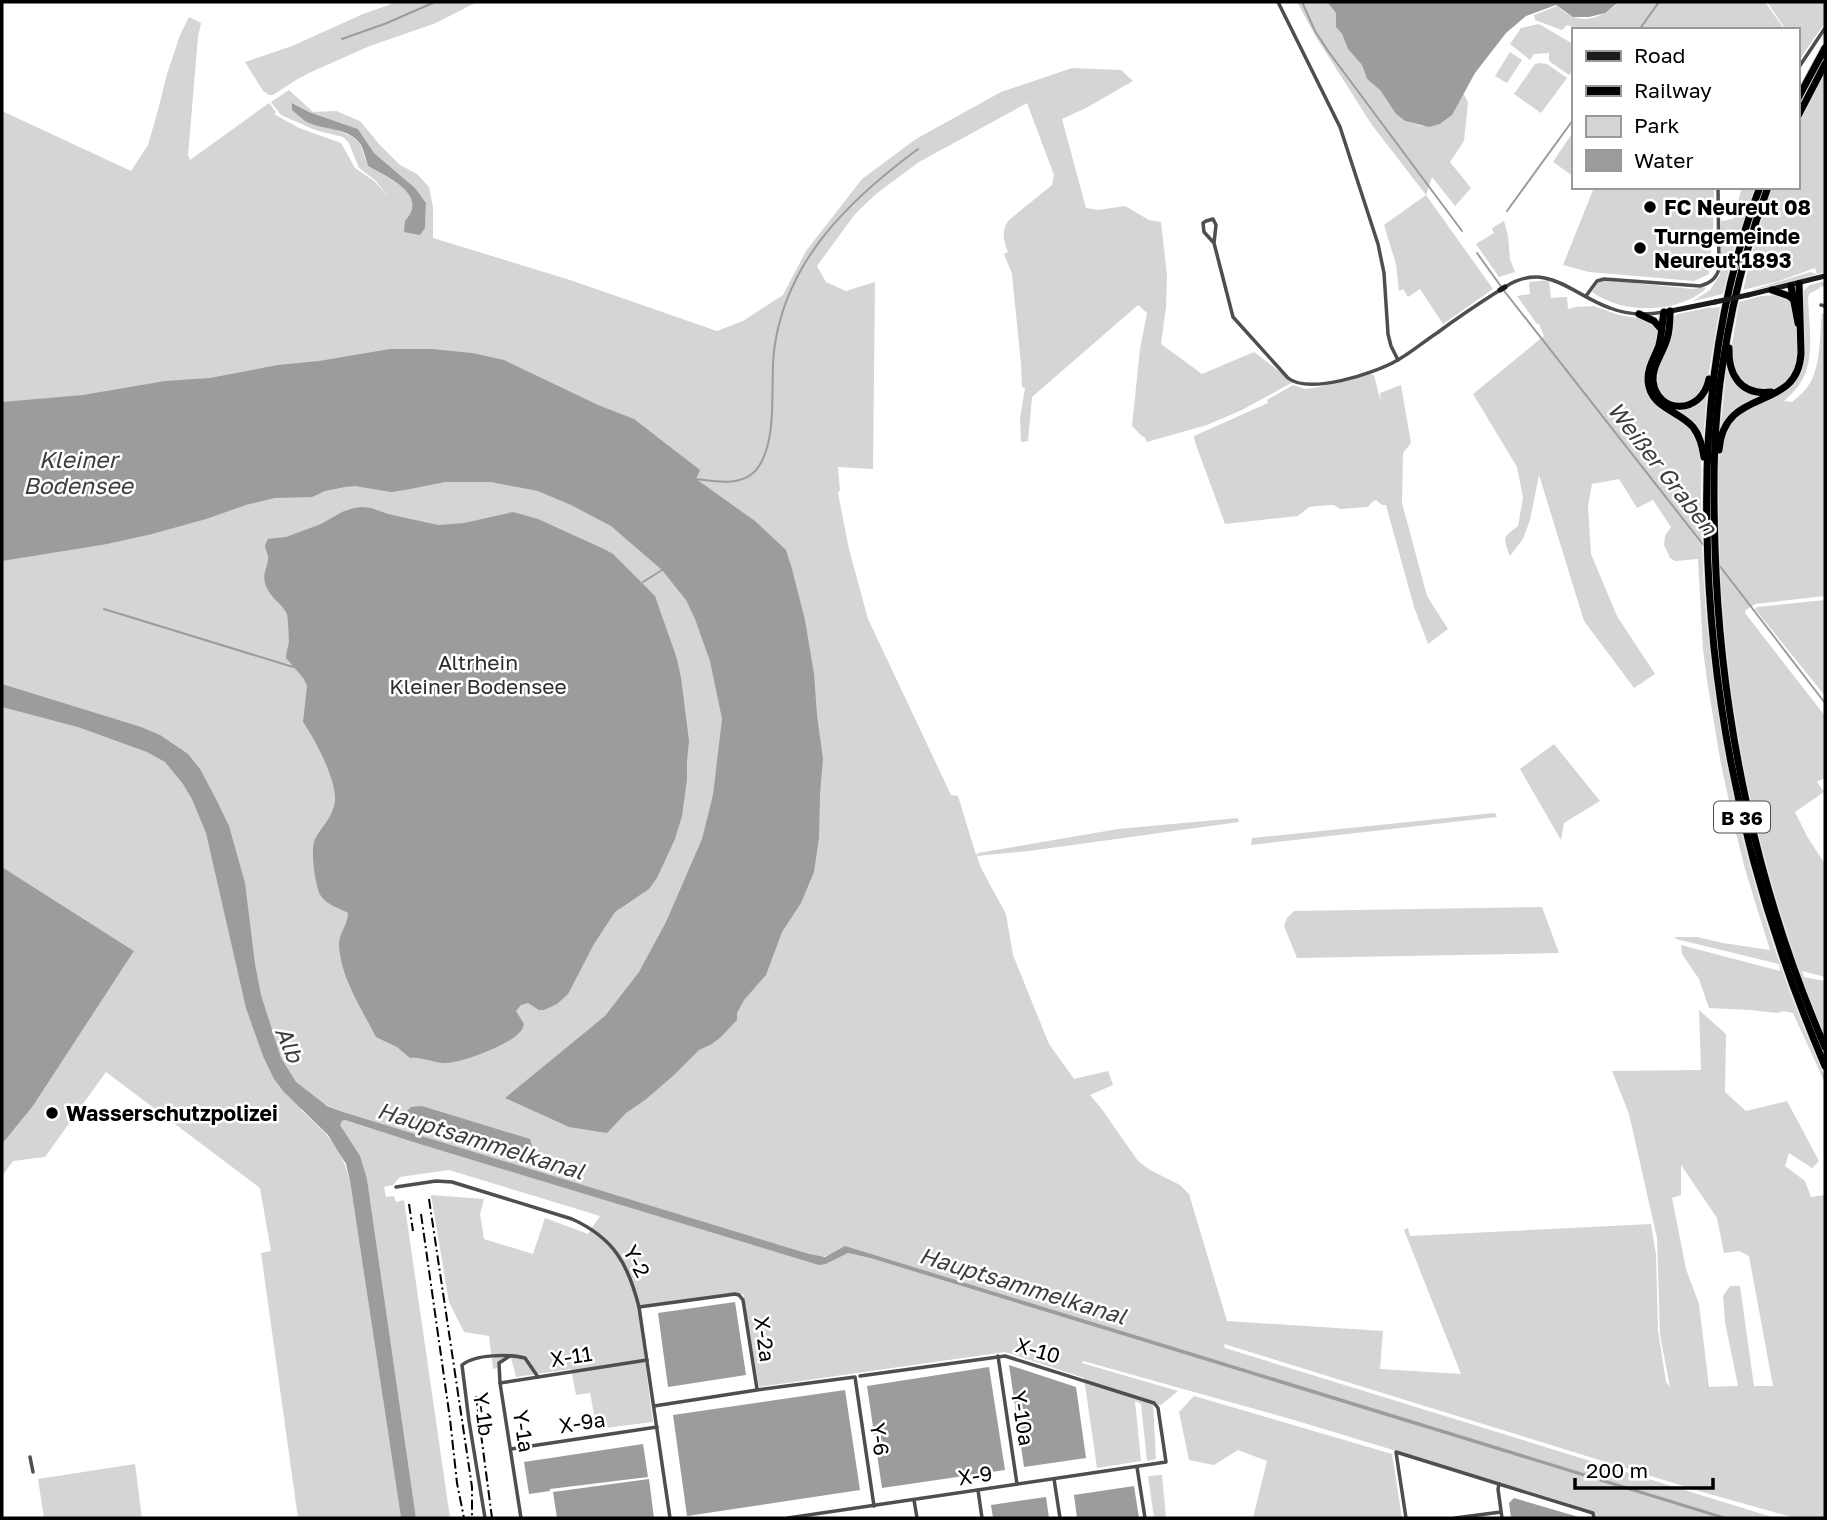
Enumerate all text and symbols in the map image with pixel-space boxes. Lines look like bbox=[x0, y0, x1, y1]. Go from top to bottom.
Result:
legend bbox=[1572, 28, 1799, 189]
text: Road bbox=[1634, 42, 1685, 68]
text: Railway bbox=[1634, 77, 1712, 103]
text: Park bbox=[1634, 112, 1680, 138]
text: Water bbox=[1634, 147, 1694, 173]
place label: FC Neureut 08 bbox=[1664, 194, 1811, 220]
marker: FC Neureut 08 bbox=[1642, 199, 1658, 215]
place label: Turngemeinde Neureut 1893 bbox=[1654, 223, 1800, 273]
marker: Turngemeinde Neureut 1893 bbox=[1632, 240, 1648, 256]
water label: Weißer Graben bbox=[1602, 396, 1724, 541]
water label: Kleiner Bodensee bbox=[23, 445, 135, 499]
park label: Altrhein Kleiner Bodensee bbox=[389, 649, 567, 699]
road number: B 36 bbox=[1714, 802, 1770, 832]
water label: Alb bbox=[270, 1022, 311, 1068]
water label: Hauptsammelkanal bbox=[374, 1095, 589, 1185]
place label: Wasserschutzpolizei bbox=[66, 1100, 278, 1126]
marker: Wasserschutzpolizei bbox=[44, 1105, 60, 1121]
street label: Y-2 bbox=[618, 1240, 656, 1282]
water label: Hauptsammelkanal bbox=[916, 1240, 1131, 1330]
street label: X-2a bbox=[749, 1314, 781, 1364]
street label: X-10 bbox=[1013, 1331, 1063, 1369]
street label: X-11 bbox=[548, 1340, 594, 1372]
street label: Y-10a bbox=[1006, 1388, 1040, 1448]
street label: Y-1b bbox=[468, 1391, 500, 1437]
street label: X-9a bbox=[557, 1406, 607, 1438]
street label: Y-1a bbox=[508, 1408, 540, 1454]
street label: Y-6 bbox=[865, 1421, 895, 1457]
scale bar bbox=[1575, 1446, 1713, 1490]
text: 200 m bbox=[1586, 1457, 1648, 1483]
street label: X-9 bbox=[956, 1459, 994, 1491]

